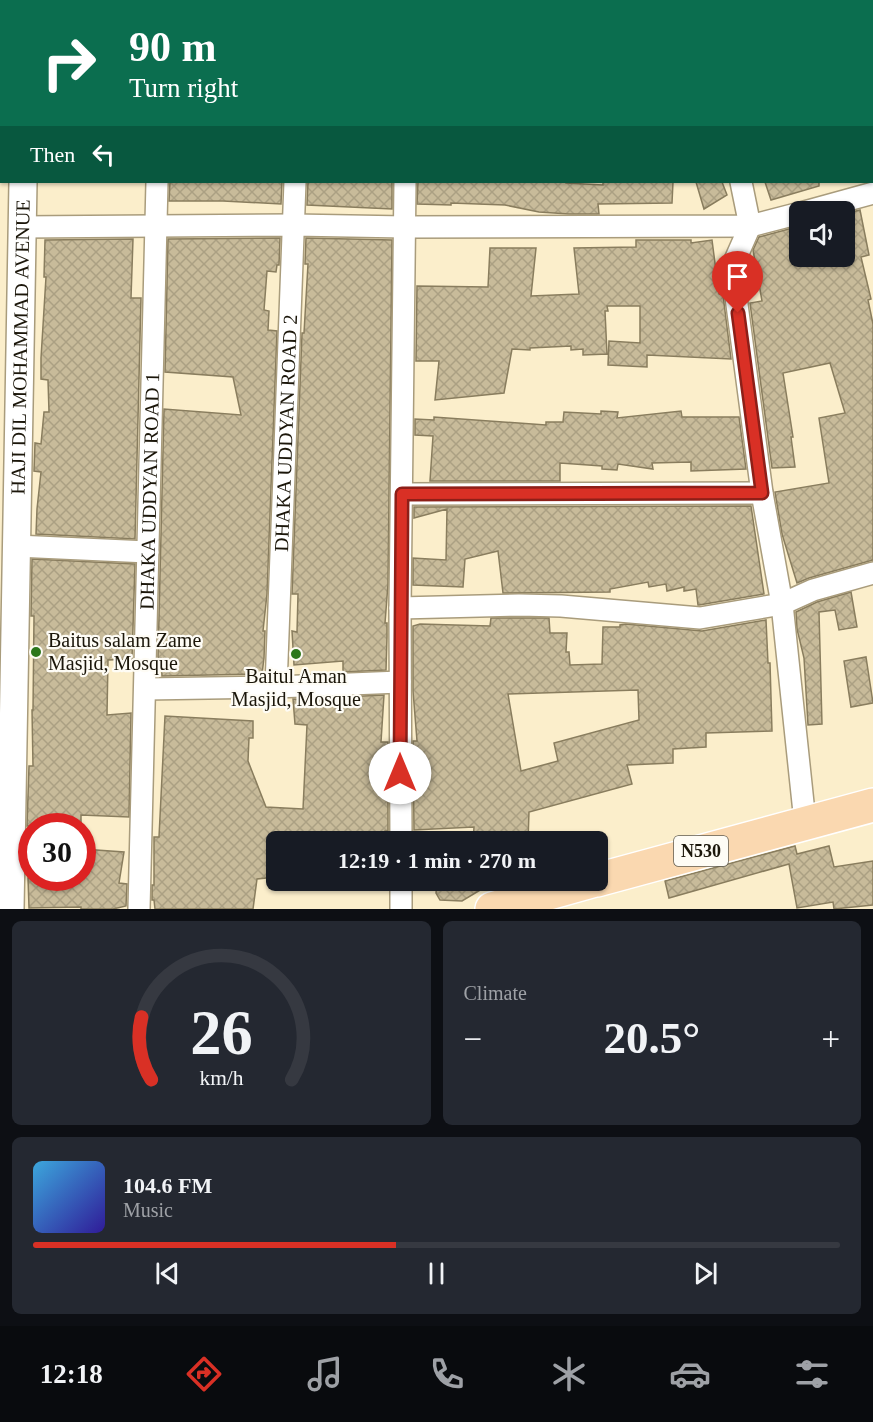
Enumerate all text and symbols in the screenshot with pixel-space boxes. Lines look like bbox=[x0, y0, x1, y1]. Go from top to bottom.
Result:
icon: right bbox=[30, 24, 108, 102]
text: 90 m bbox=[129, 24, 217, 70]
text: Turn right bbox=[129, 73, 238, 103]
icon: left bbox=[87, 138, 120, 171]
text: Then bbox=[30, 142, 75, 167]
street label: HAJI DIL MOHAMMAD AVENUE bbox=[6, 199, 34, 495]
map controls bbox=[789, 201, 855, 267]
button: sound bbox=[789, 201, 855, 267]
pin bbox=[712, 251, 763, 313]
icon: arrive bbox=[721, 260, 754, 293]
street label: DHAKA UDDYAN ROAD 2 bbox=[270, 314, 301, 552]
street label: DHAKA UDDYAN ROAD 1 bbox=[135, 372, 163, 610]
place label: Baitus salam Zame Masjid, Mosque bbox=[48, 629, 201, 675]
marker: Baitus salam Zame Masjid, Mosque bbox=[29, 645, 43, 659]
marker: Baitul Aman Masjid, Mosque bbox=[289, 647, 303, 661]
place label: Baitul Aman Masjid, Mosque bbox=[231, 665, 361, 711]
position arrow bbox=[368, 741, 432, 805]
speed limit sign: 30 bbox=[18, 813, 96, 891]
road number: N530 bbox=[674, 836, 728, 866]
text: 12:19 · 1 min · 270 m bbox=[338, 848, 536, 873]
text: Climate bbox=[464, 982, 527, 1004]
text: 26 bbox=[190, 998, 252, 1067]
text: 20.5° bbox=[603, 1013, 700, 1063]
text: − bbox=[464, 1021, 482, 1057]
text: + bbox=[821, 1021, 840, 1057]
text: km/h bbox=[199, 1066, 244, 1090]
text: 104.6 FM bbox=[123, 1173, 212, 1198]
text: Music bbox=[123, 1199, 173, 1221]
icon: previous bbox=[151, 1257, 184, 1290]
icon: pause bbox=[420, 1257, 453, 1290]
icon: next bbox=[689, 1257, 722, 1290]
icon: directions bbox=[183, 1353, 225, 1395]
icon: music bbox=[304, 1353, 346, 1395]
icon: phone bbox=[426, 1353, 468, 1395]
icon: climate bbox=[548, 1353, 590, 1395]
icon: car bbox=[669, 1353, 711, 1395]
icon: filters bbox=[791, 1353, 833, 1395]
text: 12:18 bbox=[40, 1359, 103, 1389]

